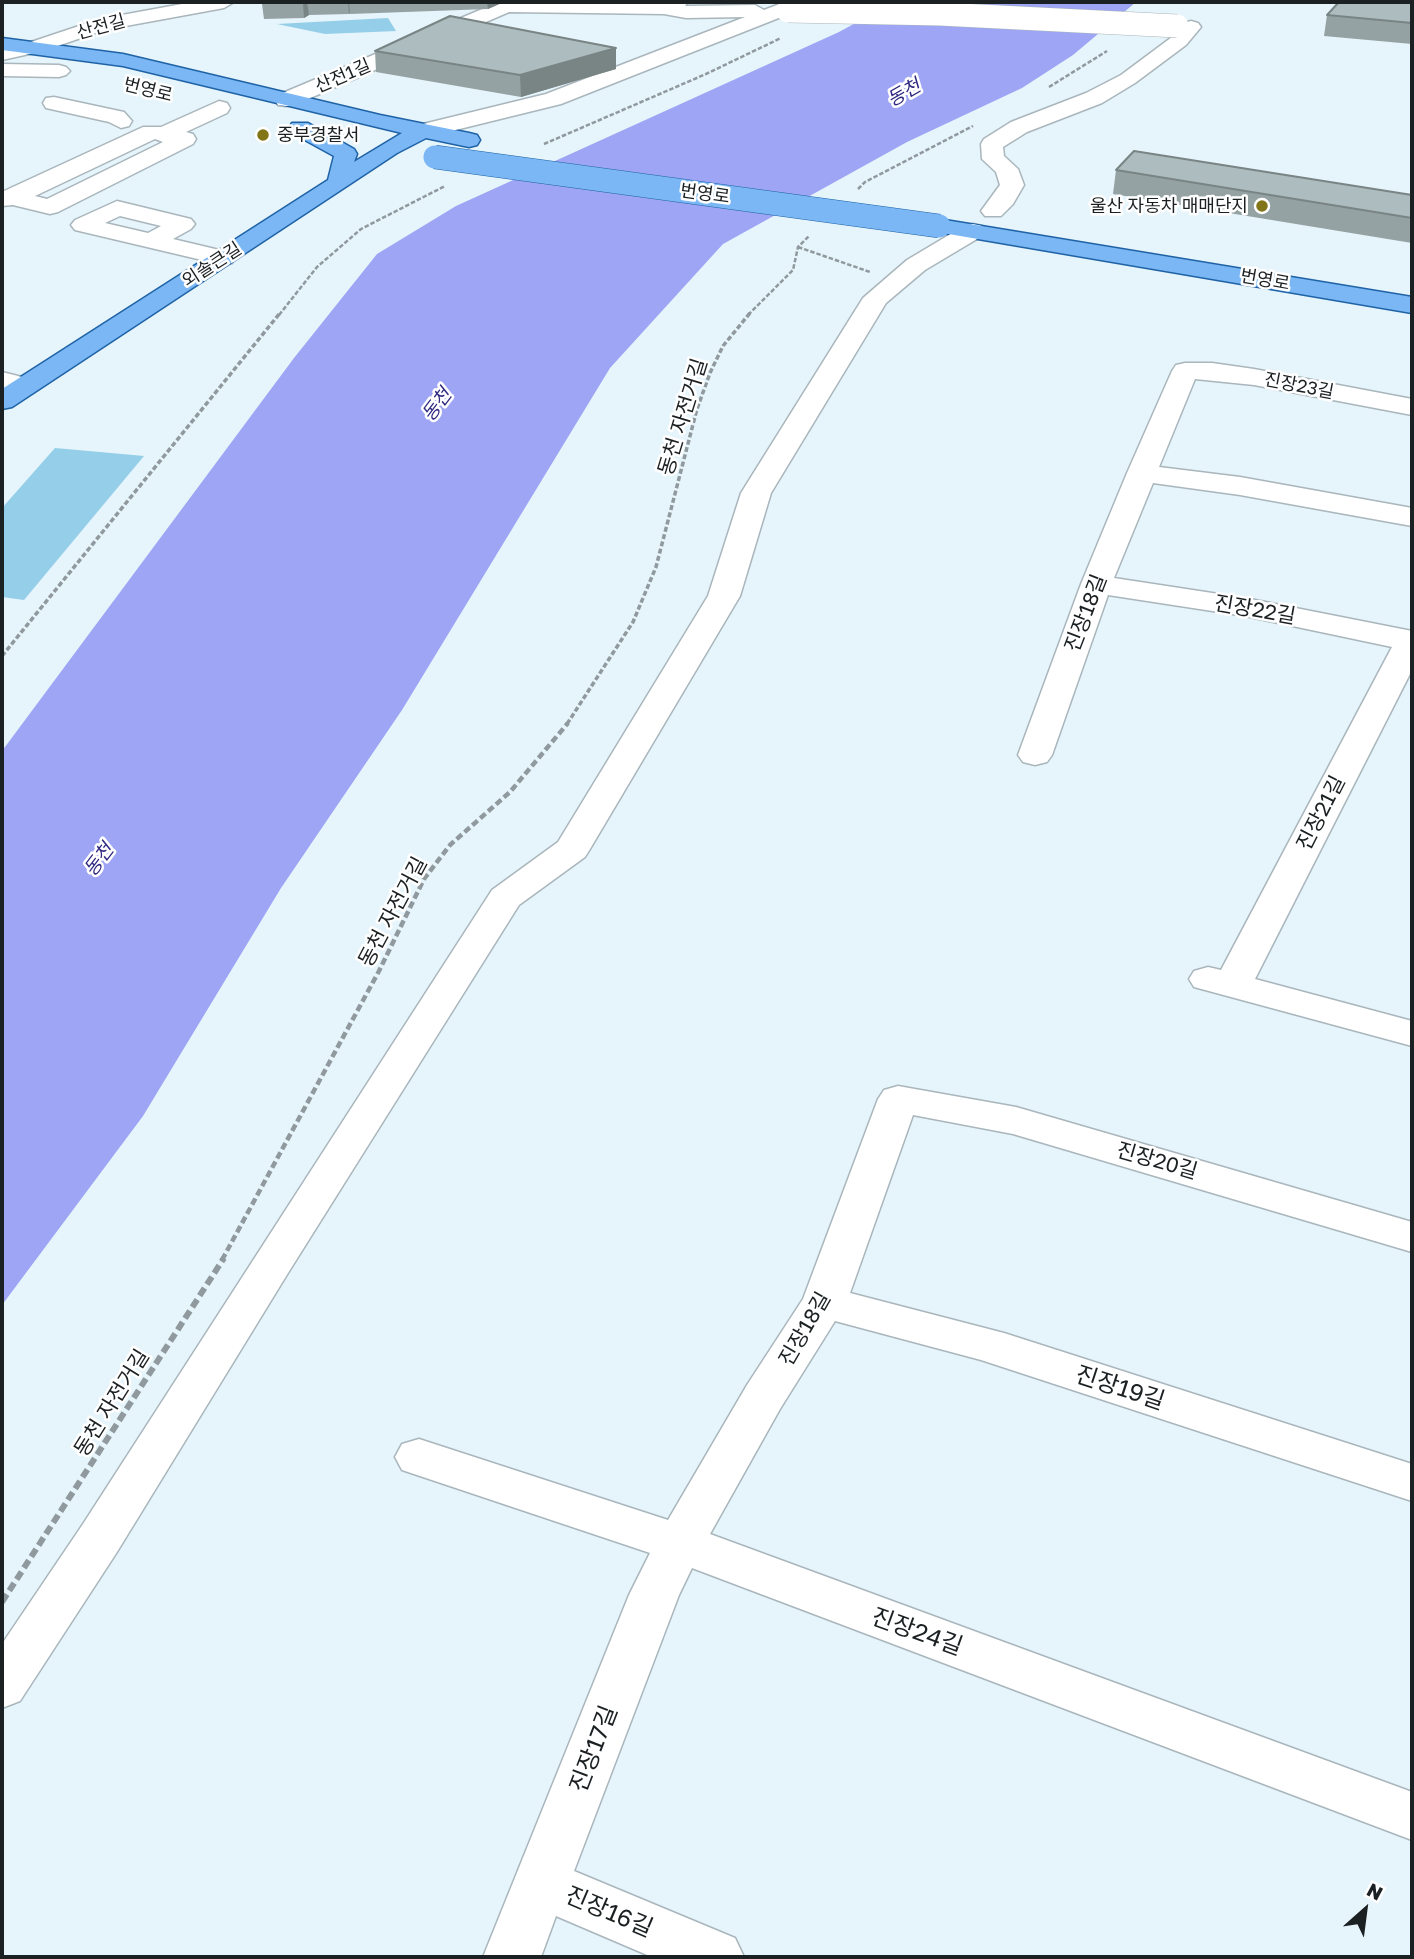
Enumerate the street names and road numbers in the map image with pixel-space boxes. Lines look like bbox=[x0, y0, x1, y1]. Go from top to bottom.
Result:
street label: 산전길 bbox=[74, 10, 128, 44]
street label: 산전1길 bbox=[312, 55, 374, 97]
street label: 번영로 bbox=[121, 74, 175, 106]
street label: 번영로 bbox=[679, 180, 731, 208]
street label: 외솔큰길 bbox=[178, 238, 246, 292]
street label: 번영로 bbox=[1239, 265, 1291, 295]
street label: 동천 자전거길 bbox=[653, 355, 713, 479]
street label: 진장23길 bbox=[1262, 369, 1336, 403]
street label: 진장18길 bbox=[1060, 571, 1112, 655]
street label: 진장22길 bbox=[1212, 590, 1298, 630]
street label: 진장21길 bbox=[1292, 771, 1350, 855]
street label: 동천 자전거길 bbox=[353, 853, 433, 971]
street label: 진장20길 bbox=[1114, 1137, 1200, 1185]
street label: 진장18길 bbox=[774, 1288, 836, 1370]
street label: 동천 자전거길 bbox=[69, 1345, 155, 1461]
street label: 진장19길 bbox=[1072, 1360, 1168, 1416]
street label: 진장24길 bbox=[868, 1602, 966, 1662]
street label: 진장17길 bbox=[564, 1702, 624, 1796]
street label: 진장16길 bbox=[561, 1881, 657, 1943]

